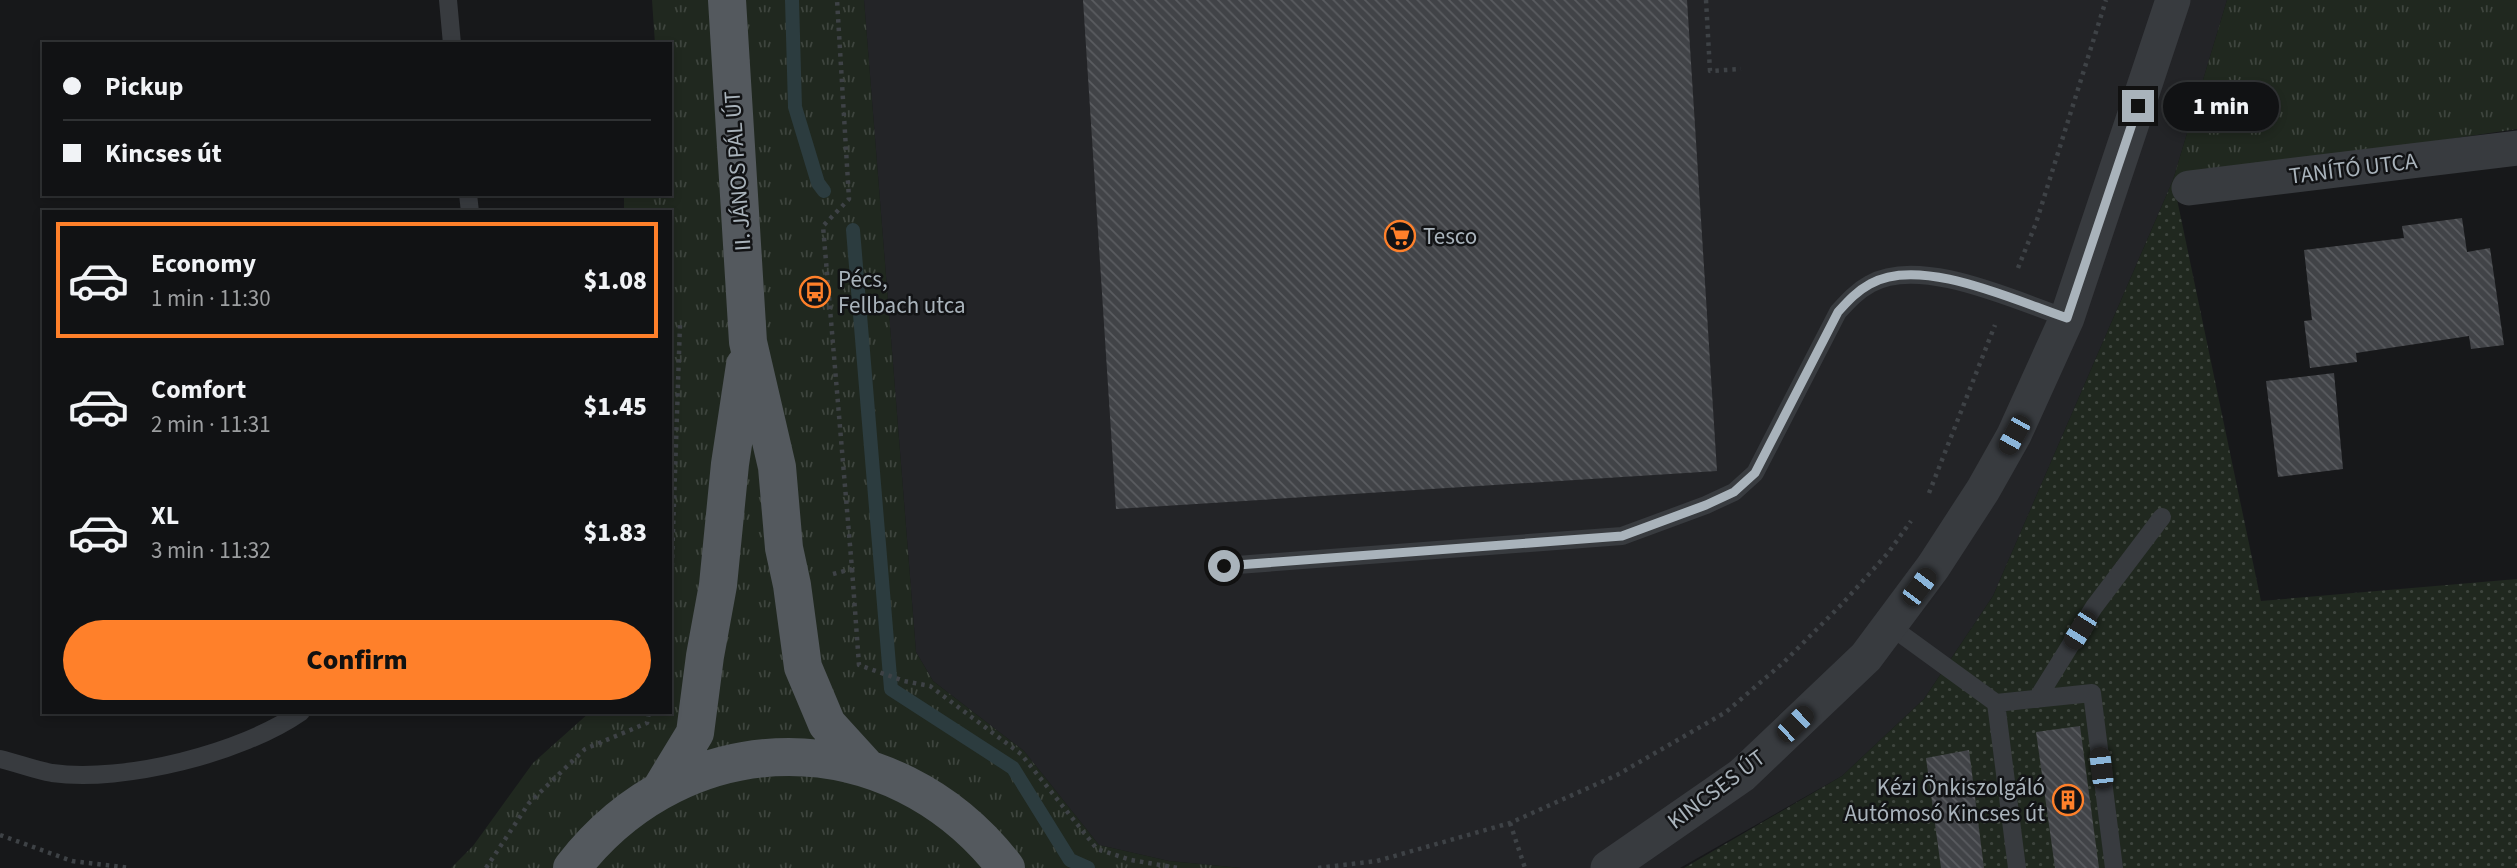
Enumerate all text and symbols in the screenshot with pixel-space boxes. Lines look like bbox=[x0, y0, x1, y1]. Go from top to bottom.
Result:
text: Pickup bbox=[105, 68, 183, 105]
callout: 1 min bbox=[2162, 82, 2278, 130]
street label: II. JÁNOS PÁL ÚT bbox=[715, 90, 760, 252]
route end bbox=[2122, 90, 2154, 122]
text: 1 min bbox=[2193, 90, 2249, 123]
text: Kincses út bbox=[105, 135, 222, 172]
street label: TANÍTÓ UTCA bbox=[2287, 144, 2419, 193]
supermarket icon: Tesco bbox=[1383, 219, 1417, 253]
place label: Tesco bbox=[1423, 220, 1477, 253]
text: Economy bbox=[151, 245, 256, 282]
icon: car bbox=[67, 249, 130, 312]
text: $1.08 bbox=[583, 262, 647, 299]
place label: Pécs, Fellbach utca bbox=[838, 263, 966, 322]
bus stop icon: Pécs, Fellbach utca bbox=[798, 275, 832, 309]
text: 1 min · 11:30 bbox=[151, 282, 271, 315]
text: Comfort bbox=[151, 371, 246, 408]
icon: car bbox=[67, 375, 130, 438]
text: $1.45 bbox=[583, 388, 647, 425]
text: 2 min · 11:31 bbox=[151, 408, 271, 441]
car bbox=[1995, 412, 2034, 458]
text: XL bbox=[151, 497, 179, 534]
icon: car bbox=[67, 501, 130, 564]
text: $1.83 bbox=[583, 514, 647, 551]
text: 3 min · 11:32 bbox=[151, 534, 271, 567]
route start bbox=[1208, 550, 1240, 582]
car bbox=[1898, 564, 1941, 610]
car bbox=[2060, 607, 2101, 653]
button: Confirm bbox=[63, 620, 651, 700]
car bbox=[1773, 702, 1818, 746]
street label: KINCSES ÚT bbox=[1660, 742, 1772, 837]
car bbox=[2089, 746, 2114, 790]
place label: Kézi Önkiszolgáló Autómosó Kincses út bbox=[1844, 771, 2045, 830]
building icon: Kézi Önkiszolgáló Autómosó Kincses út bbox=[2051, 783, 2085, 817]

